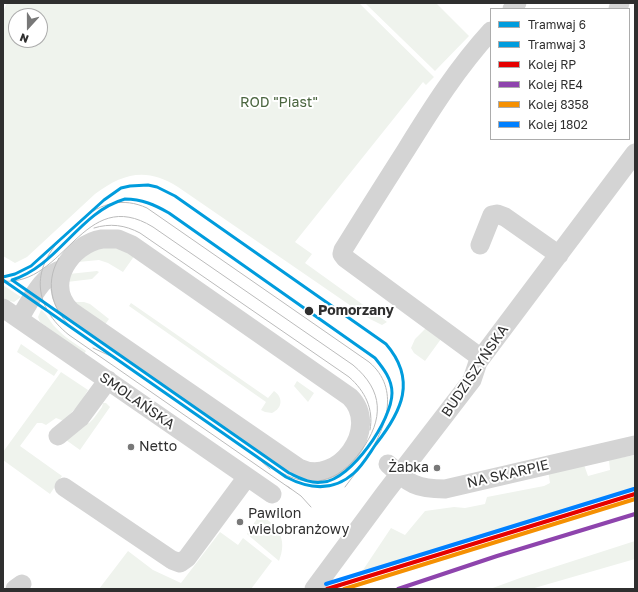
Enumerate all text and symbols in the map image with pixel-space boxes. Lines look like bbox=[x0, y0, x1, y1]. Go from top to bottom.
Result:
north arrow bbox=[8, 8, 48, 48]
legend bbox=[490, 8, 630, 140]
text: Tramwaj 6 bbox=[528, 17, 586, 32]
text: N bbox=[18, 31, 30, 46]
text: Tramwaj 3 bbox=[528, 37, 586, 52]
text: Kolej RP bbox=[528, 57, 576, 72]
text: Kolej RE4 bbox=[528, 77, 583, 92]
park label: ROD "Piast" bbox=[240, 95, 318, 111]
text: Kolej 8358 bbox=[528, 97, 589, 112]
text: Kolej 1802 bbox=[528, 117, 588, 132]
place label: Pomorzany bbox=[318, 303, 394, 319]
marker: Pomorzany bbox=[303, 305, 315, 317]
street label: BUDZISZYŃSKA bbox=[438, 322, 512, 420]
street label: SMOLAŃSKA bbox=[96, 369, 178, 433]
place label: Netto bbox=[139, 439, 177, 455]
marker: Netto bbox=[126, 442, 136, 452]
street label: NA SKARPIE bbox=[465, 456, 551, 492]
place label: Żabka bbox=[388, 460, 429, 476]
marker: Żabka bbox=[432, 463, 442, 473]
place label: Pawilon wielobranżowy bbox=[248, 506, 349, 538]
marker: Pawilon wielobranżowy bbox=[235, 517, 245, 527]

